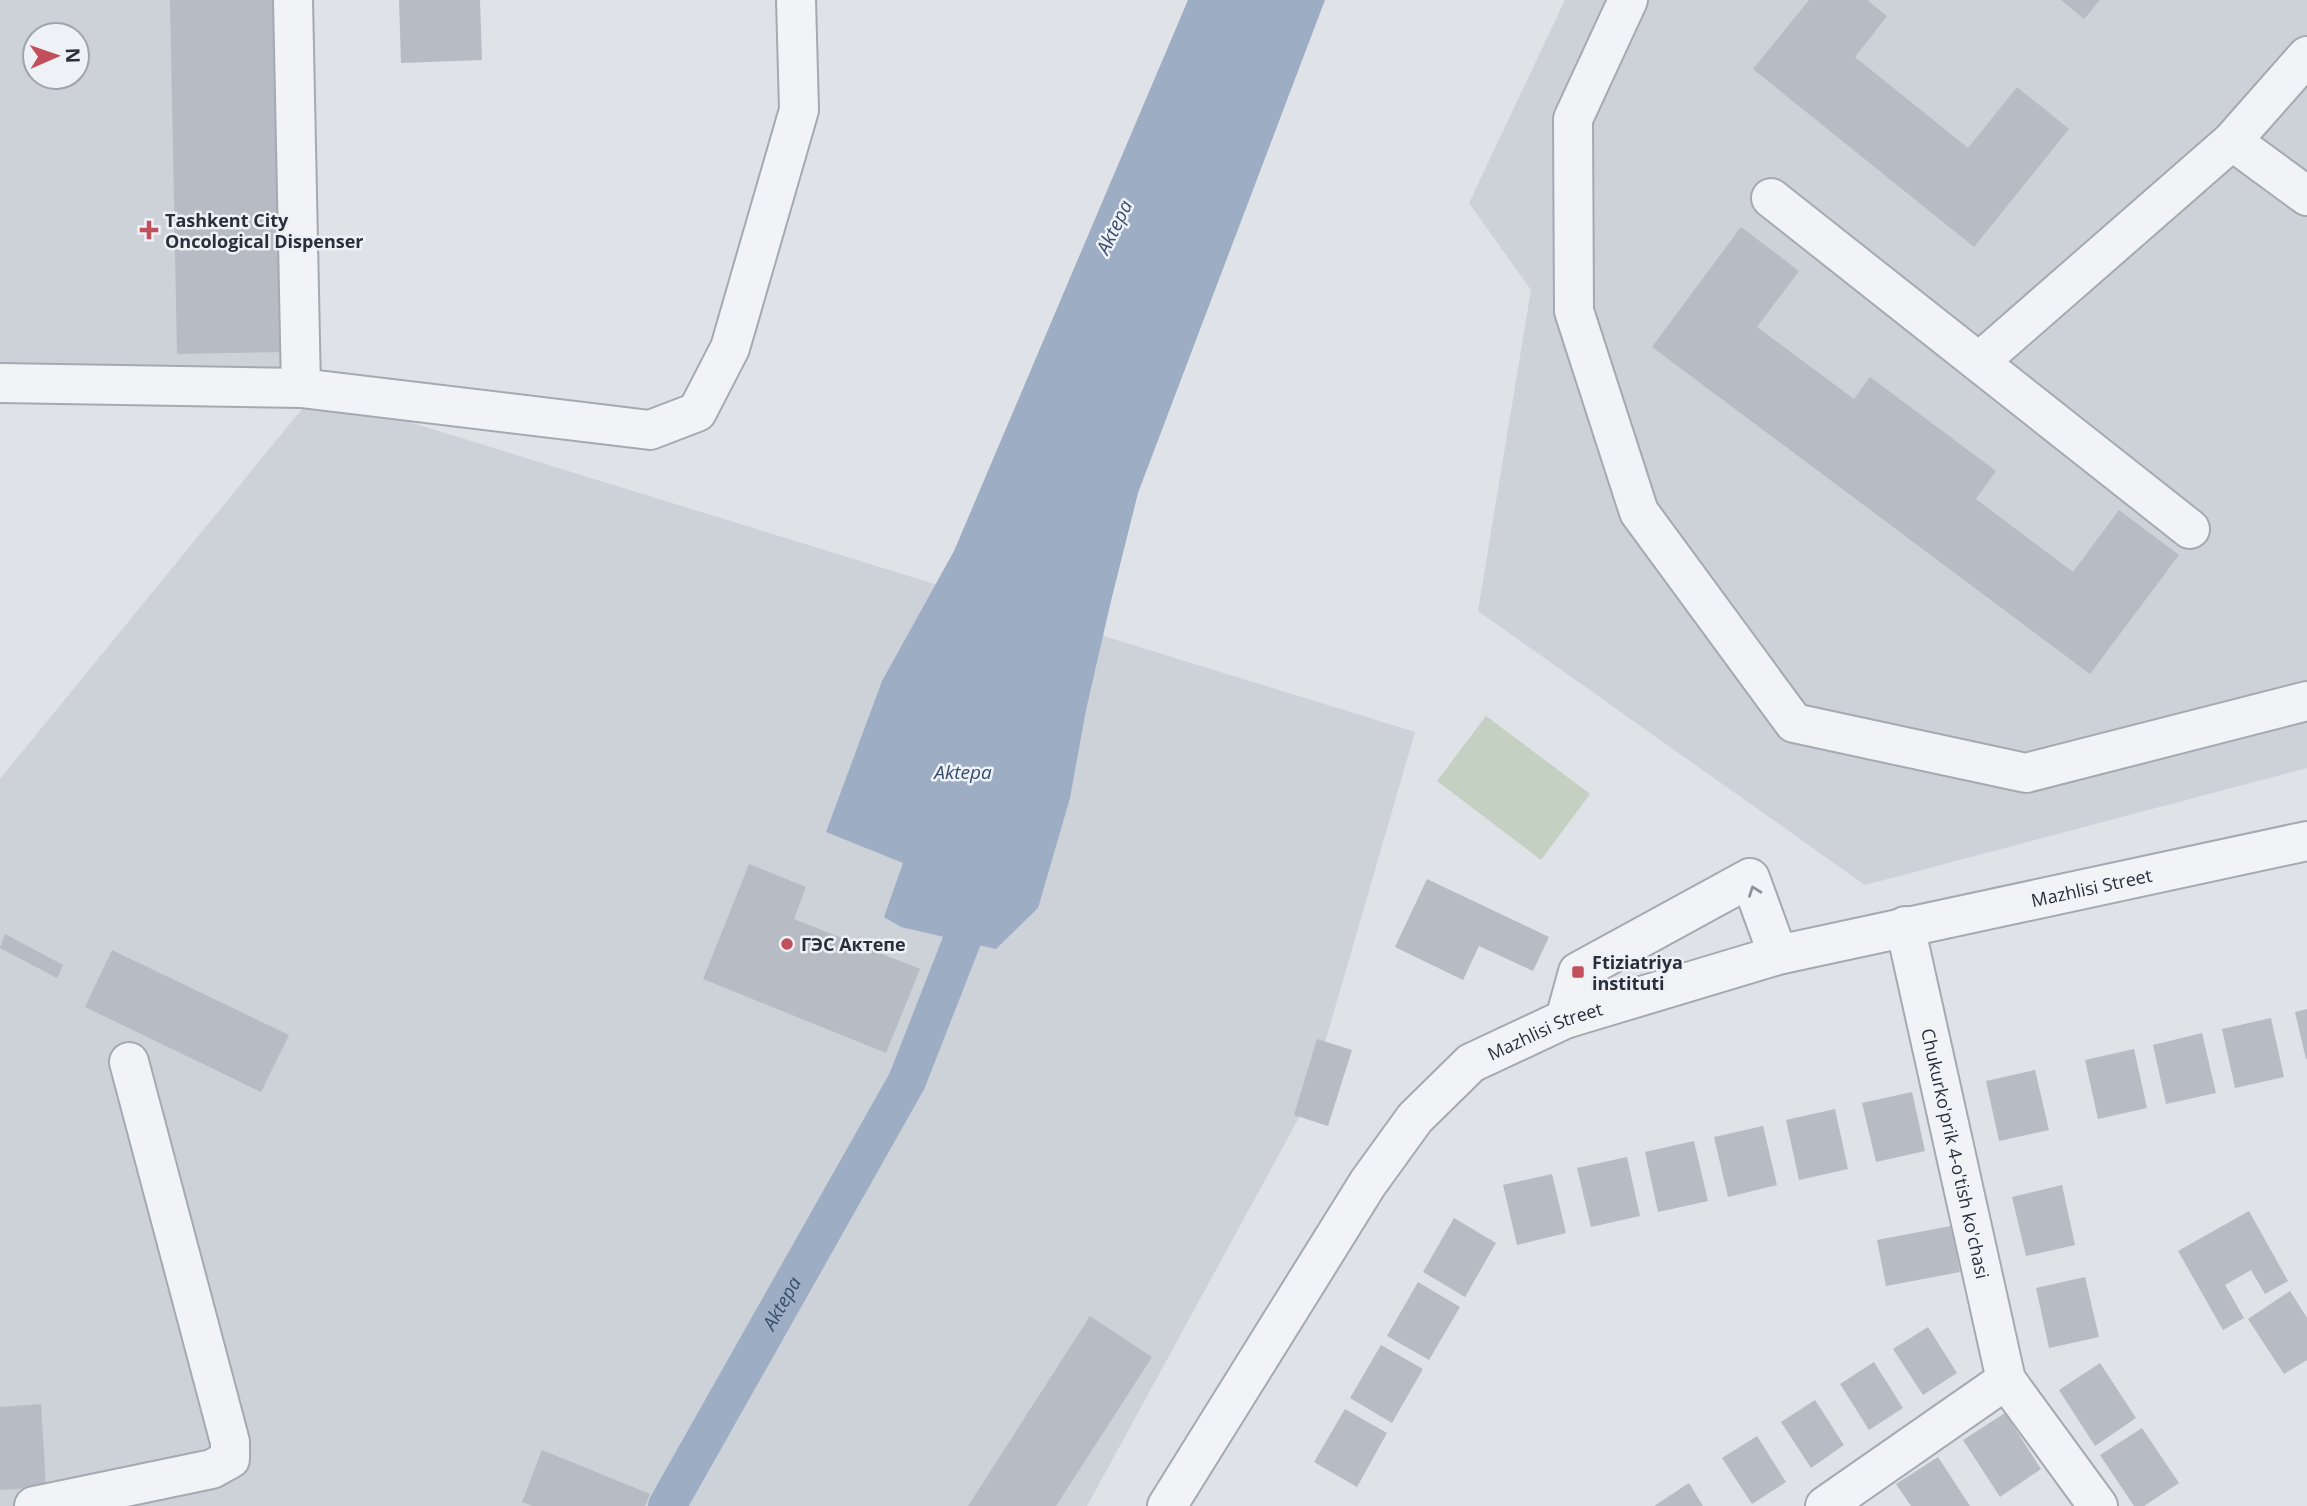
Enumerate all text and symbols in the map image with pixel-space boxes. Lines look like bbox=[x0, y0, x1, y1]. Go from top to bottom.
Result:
north arrow bbox=[21, 21, 91, 91]
text: N bbox=[60, 47, 86, 64]
water label: Aktepa bbox=[1089, 195, 1138, 260]
place label: Tashkent City Oncological Dispenser bbox=[165, 208, 364, 253]
marker: Tashkent City Oncological Dispenser bbox=[139, 220, 159, 240]
water label: Aktepa bbox=[932, 759, 992, 785]
street label: Mazhlisi Street bbox=[2029, 863, 2154, 912]
one-way arrow bbox=[1749, 886, 1763, 898]
place label: ГЭС Актепe bbox=[801, 932, 906, 956]
marker: ГЭС Актепe bbox=[779, 936, 795, 952]
place label: Ftiziatriya instituti bbox=[1592, 950, 1683, 995]
marker: Ftiziatriya instituti bbox=[1570, 964, 1586, 980]
street label: Mazhlisi Street bbox=[1483, 996, 1605, 1066]
street label: Chukurko'prik 4-o'tish ko'chasi bbox=[1916, 1026, 1995, 1281]
water label: Aktepa bbox=[755, 1272, 807, 1336]

